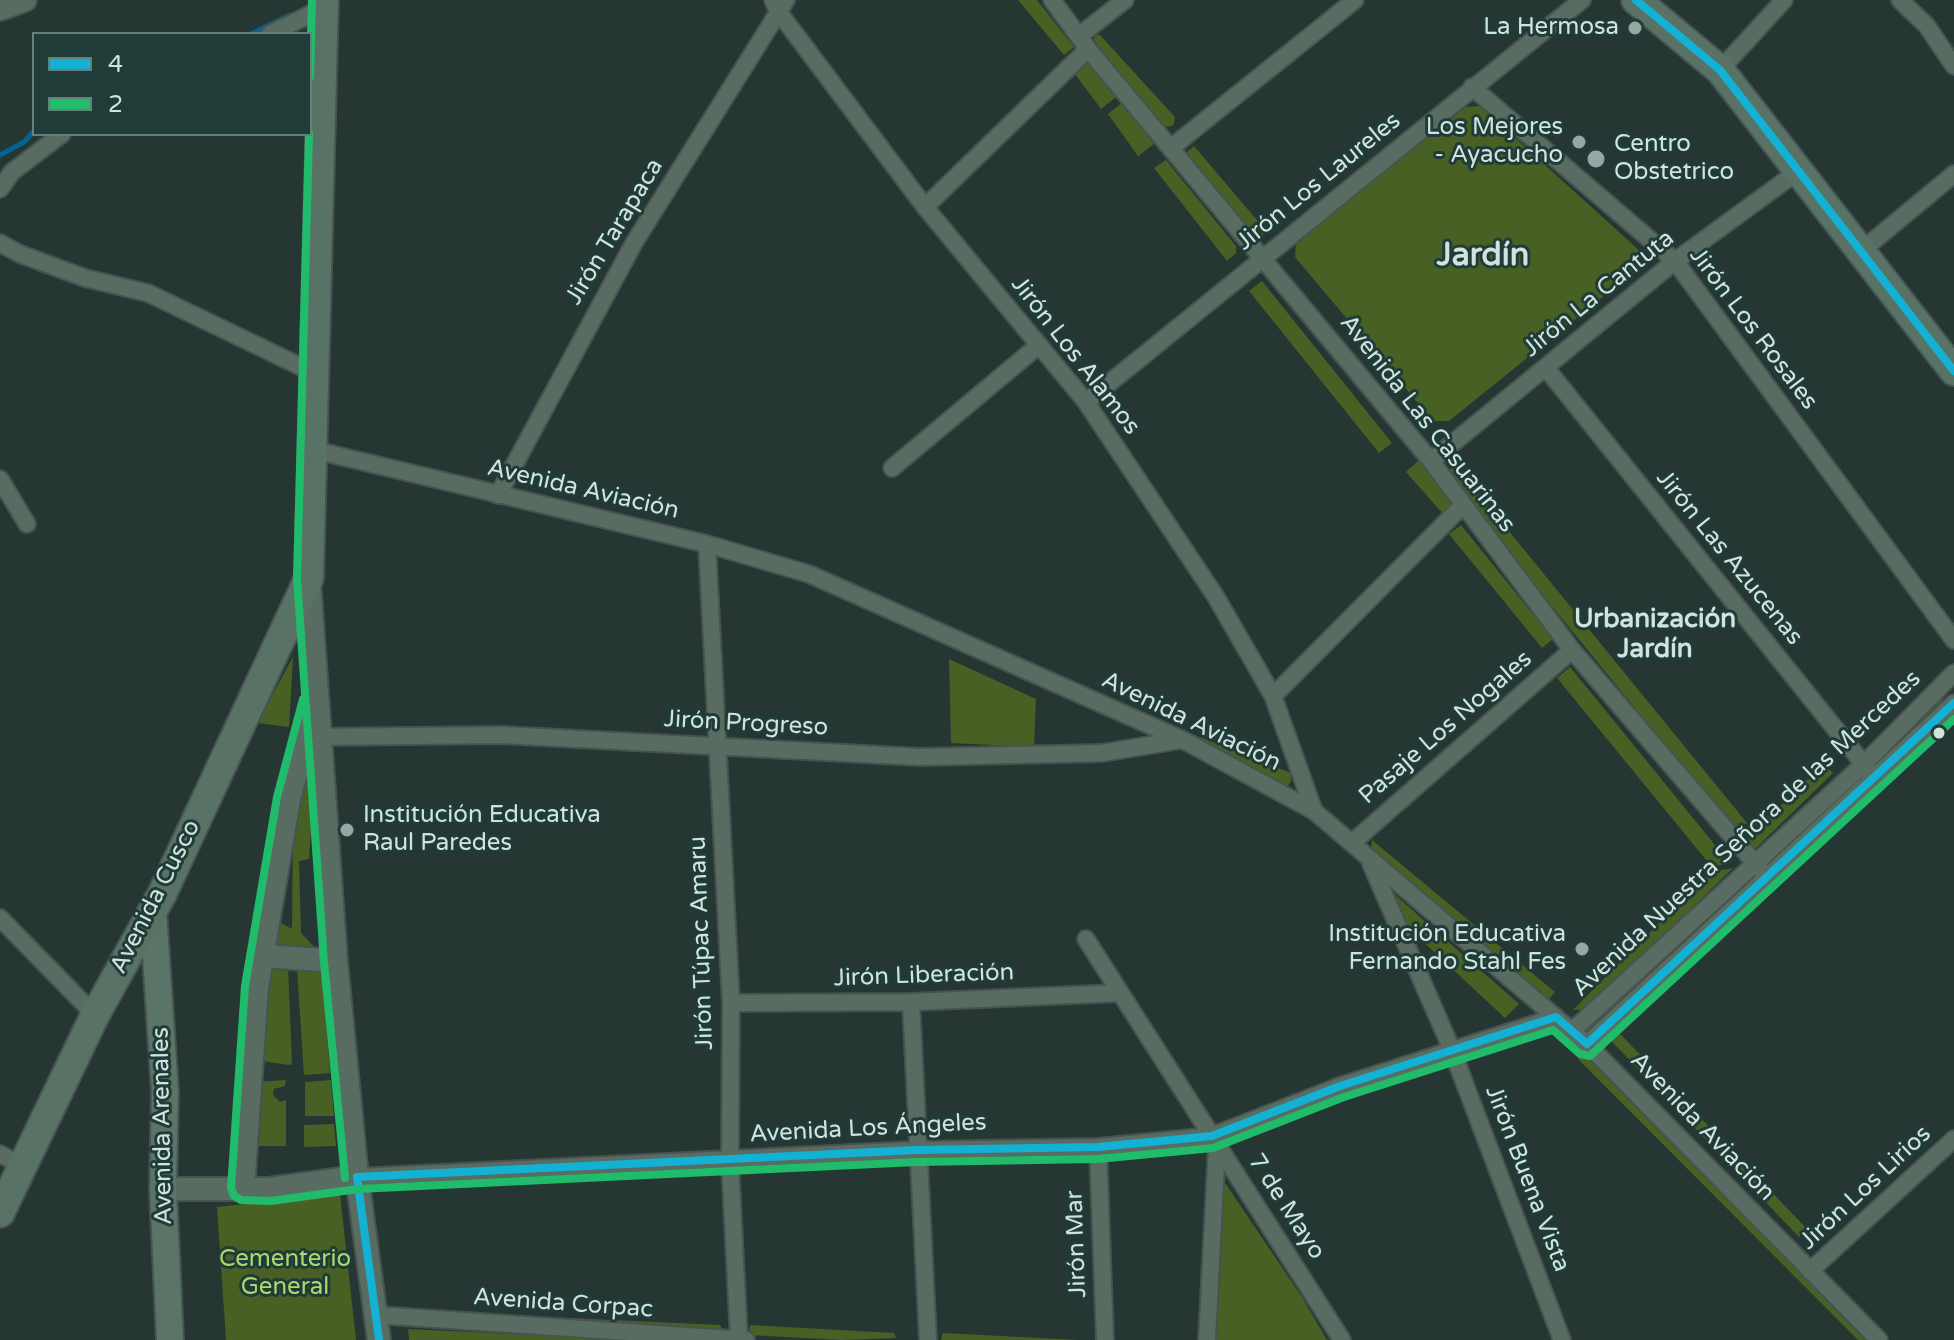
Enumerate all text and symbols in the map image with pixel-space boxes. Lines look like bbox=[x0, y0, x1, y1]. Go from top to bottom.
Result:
place label: La Hermosa bbox=[1483, 14, 1619, 42]
marker: La Hermosa bbox=[1626, 19, 1644, 37]
legend bbox=[32, 32, 312, 136]
text: 4 bbox=[108, 50, 123, 79]
text: 2 bbox=[108, 90, 123, 119]
street label: Jirón Los Laureles bbox=[1231, 107, 1407, 257]
place label: Los Mejores - Ayacucho bbox=[1426, 114, 1563, 170]
place label: Centro Obstetrico bbox=[1614, 131, 1734, 187]
marker: Los Mejores - Ayacucho bbox=[1570, 133, 1588, 151]
marker: Centro Obstetrico bbox=[1585, 148, 1607, 170]
street label: Jirón Tarapaca bbox=[560, 154, 670, 310]
street label: Jirón La Cantuta bbox=[1518, 224, 1680, 364]
district label: Jardín bbox=[1437, 238, 1529, 276]
street label: Jirón Los Rosales bbox=[1683, 242, 1823, 416]
street label: Jirón Los Alamos bbox=[1004, 271, 1146, 441]
street label: Avenida Las Casuarinas bbox=[1333, 309, 1521, 539]
street label: Avenida Aviación bbox=[484, 454, 682, 526]
street label: Jirón Las Azucenas bbox=[1650, 465, 1808, 651]
district label: Urbanización Jardín bbox=[1574, 604, 1736, 666]
street label: Pasaje Los Nogales bbox=[1354, 645, 1538, 811]
street label: Avenida Nuestra Señora de las Mercedes bbox=[1567, 665, 1927, 1003]
street label: Avenida Aviación bbox=[1097, 666, 1285, 778]
street label: Jirón Progreso bbox=[663, 705, 829, 743]
unlabelled marker bbox=[1931, 725, 1947, 741]
place label: Institución Educativa Raul Paredes bbox=[363, 802, 601, 858]
street label: Avenida Cusco bbox=[105, 815, 207, 979]
marker: Institución Educativa Raul Paredes bbox=[338, 821, 356, 839]
street label: Jirón Túpac Amaru bbox=[684, 836, 720, 1050]
place label: Institución Educativa Fernando Stahl Fes bbox=[1328, 921, 1566, 977]
marker: Institución Educativa Fernando Stahl Fes bbox=[1573, 940, 1591, 958]
street label: Jirón Liberación bbox=[833, 958, 1015, 994]
street label: Avenida Arenales bbox=[147, 1027, 179, 1225]
street label: Avenida Aviación bbox=[1624, 1047, 1780, 1207]
street label: Jirón Buena Vista bbox=[1478, 1082, 1576, 1276]
street label: Avenida Los Ángeles bbox=[749, 1108, 987, 1150]
street label: Jirón Los Lirios bbox=[1794, 1120, 1938, 1256]
street label: 7 de Mayo bbox=[1241, 1149, 1331, 1265]
street label: Jirón Mar bbox=[1061, 1190, 1093, 1298]
park label: Cementerio General bbox=[219, 1246, 351, 1302]
street label: Avenida Corpac bbox=[472, 1283, 654, 1325]

